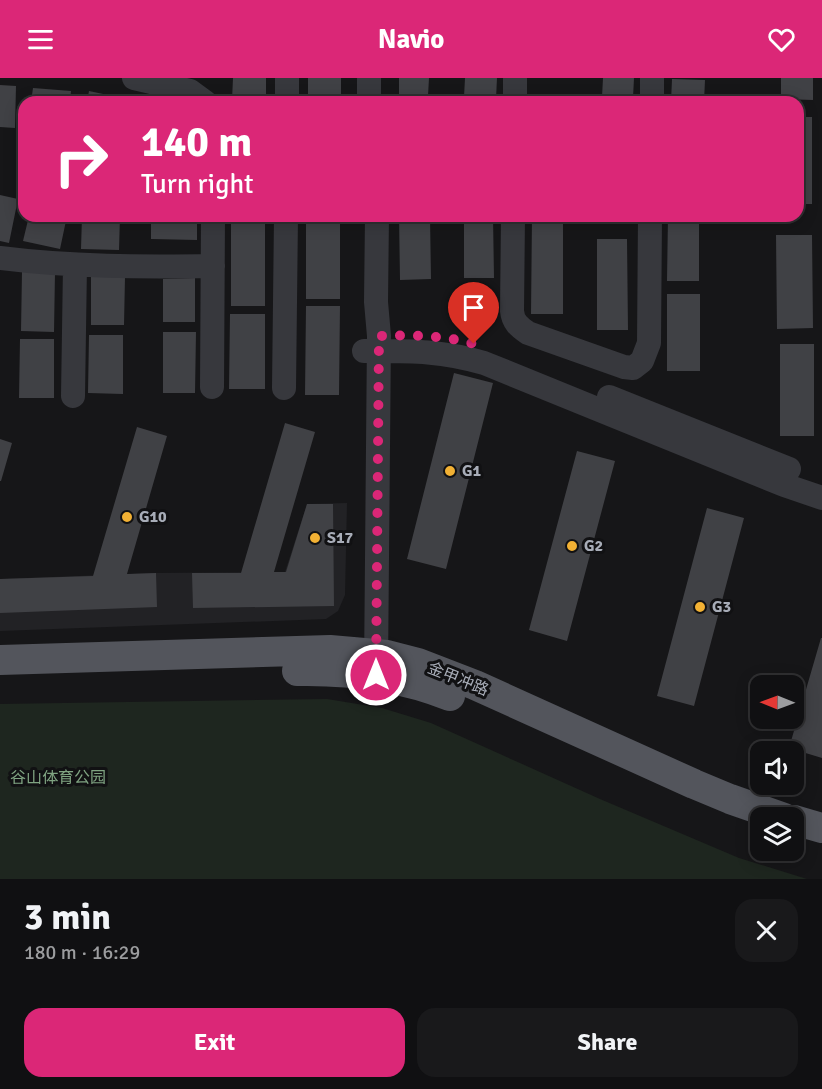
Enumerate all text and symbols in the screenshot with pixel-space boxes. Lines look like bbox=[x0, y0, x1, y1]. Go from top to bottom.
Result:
icon: menu bbox=[24, 23, 57, 56]
text: Navio bbox=[378, 23, 444, 56]
icon: heart bbox=[765, 23, 798, 56]
text: 140 m bbox=[141, 117, 252, 168]
icon: right bbox=[42, 120, 120, 198]
text: Turn right bbox=[141, 168, 254, 201]
pin bbox=[448, 282, 499, 344]
icon: arrive bbox=[457, 291, 490, 324]
place label: G1 bbox=[462, 461, 481, 481]
marker: G1 bbox=[443, 464, 457, 478]
place label: G10 bbox=[139, 507, 167, 527]
marker: G10 bbox=[120, 510, 134, 524]
place label: S17 bbox=[327, 528, 354, 548]
marker: S17 bbox=[308, 531, 322, 545]
place label: G2 bbox=[584, 536, 603, 556]
marker: G2 bbox=[565, 539, 579, 553]
place label: G3 bbox=[712, 597, 731, 617]
marker: G3 bbox=[693, 600, 707, 614]
position arrow bbox=[344, 643, 408, 707]
street label: 金甲冲路 bbox=[425, 658, 491, 700]
north arrow bbox=[750, 675, 804, 729]
map controls bbox=[750, 675, 804, 861]
button: sound bbox=[750, 741, 804, 795]
park label: 谷山体育公园 bbox=[10, 768, 106, 788]
button: layers bbox=[750, 807, 804, 861]
text: 3 min bbox=[24, 895, 111, 940]
button: close bbox=[735, 899, 798, 962]
text: 180 m · 16:29 bbox=[24, 940, 140, 965]
button: Exit bbox=[24, 1008, 405, 1077]
button: Share bbox=[417, 1008, 798, 1077]

